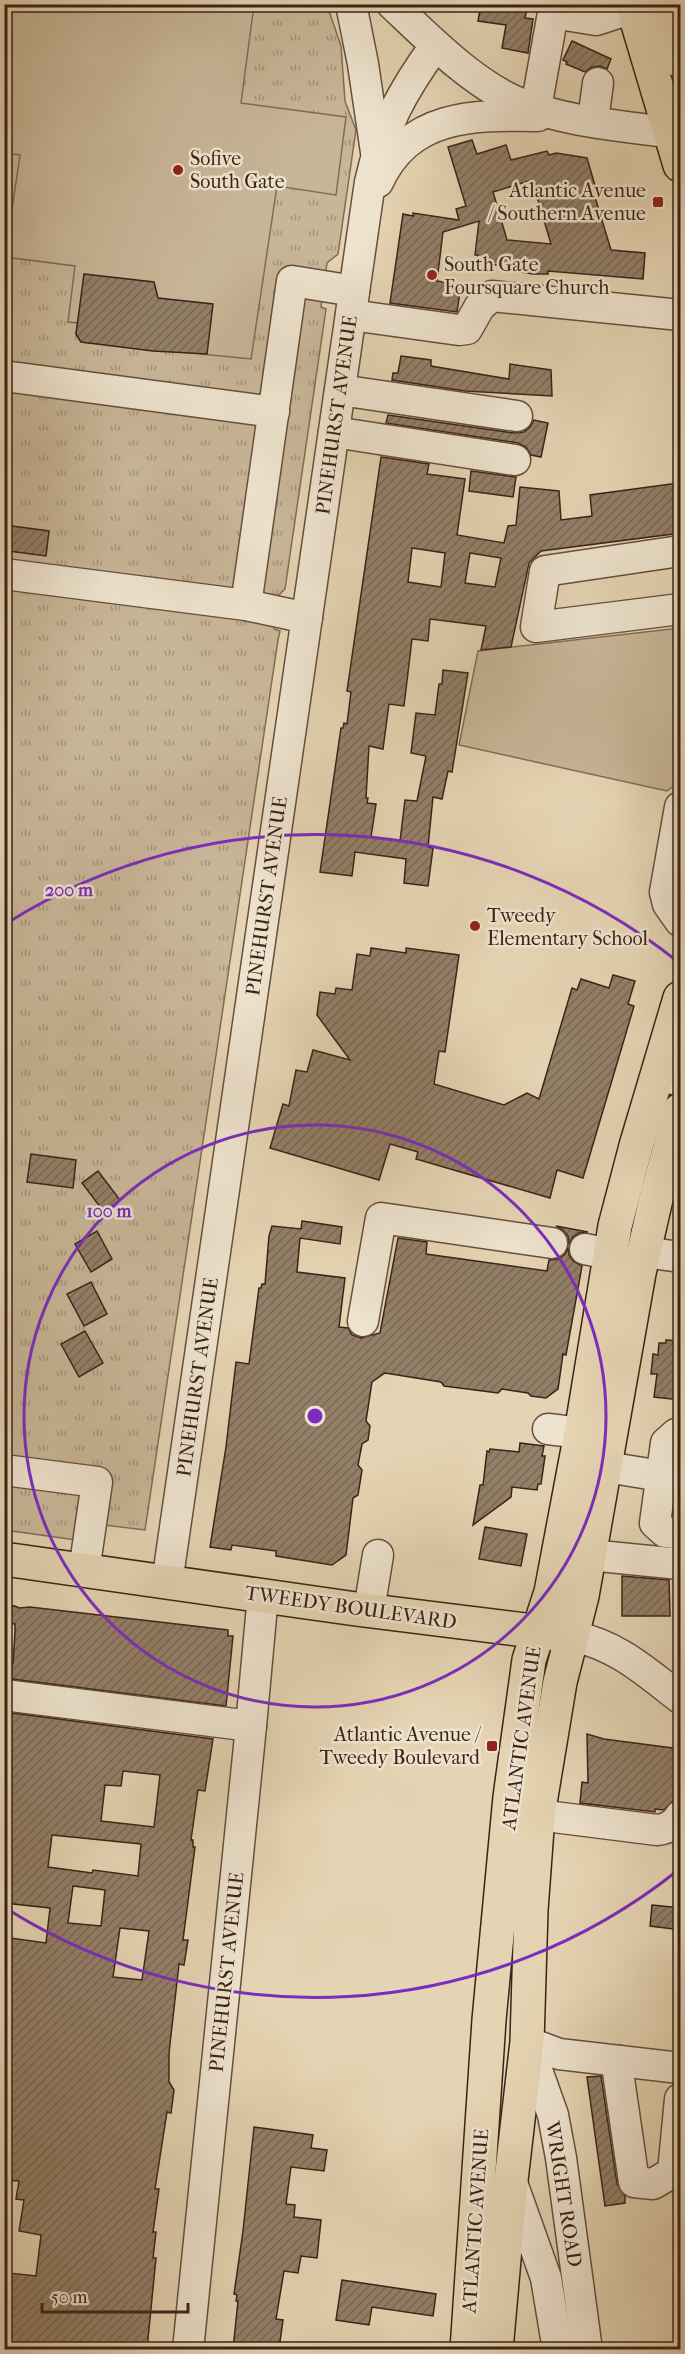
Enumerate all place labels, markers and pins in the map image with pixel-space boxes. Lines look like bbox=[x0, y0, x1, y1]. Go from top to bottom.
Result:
place label: Sofive South Gate bbox=[190, 147, 285, 193]
marker: Sofive South Gate bbox=[171, 163, 185, 177]
place label: Atlantic Avenue / Southern Avenue bbox=[487, 179, 646, 225]
marker: Atlantic Avenue / Southern Avenue bbox=[651, 195, 665, 209]
place label: South Gate Foursquare Church bbox=[444, 253, 610, 299]
marker: South Gate Foursquare Church bbox=[425, 268, 439, 282]
place label: Tweedy Elementary School bbox=[487, 904, 649, 950]
marker: Tweedy Elementary School bbox=[468, 919, 482, 933]
centre of rings bbox=[305, 1406, 325, 1426]
place label: Atlantic Avenue / Tweedy Boulevard bbox=[320, 1723, 482, 1769]
marker: Atlantic Avenue / Tweedy Boulevard bbox=[485, 1739, 499, 1753]

